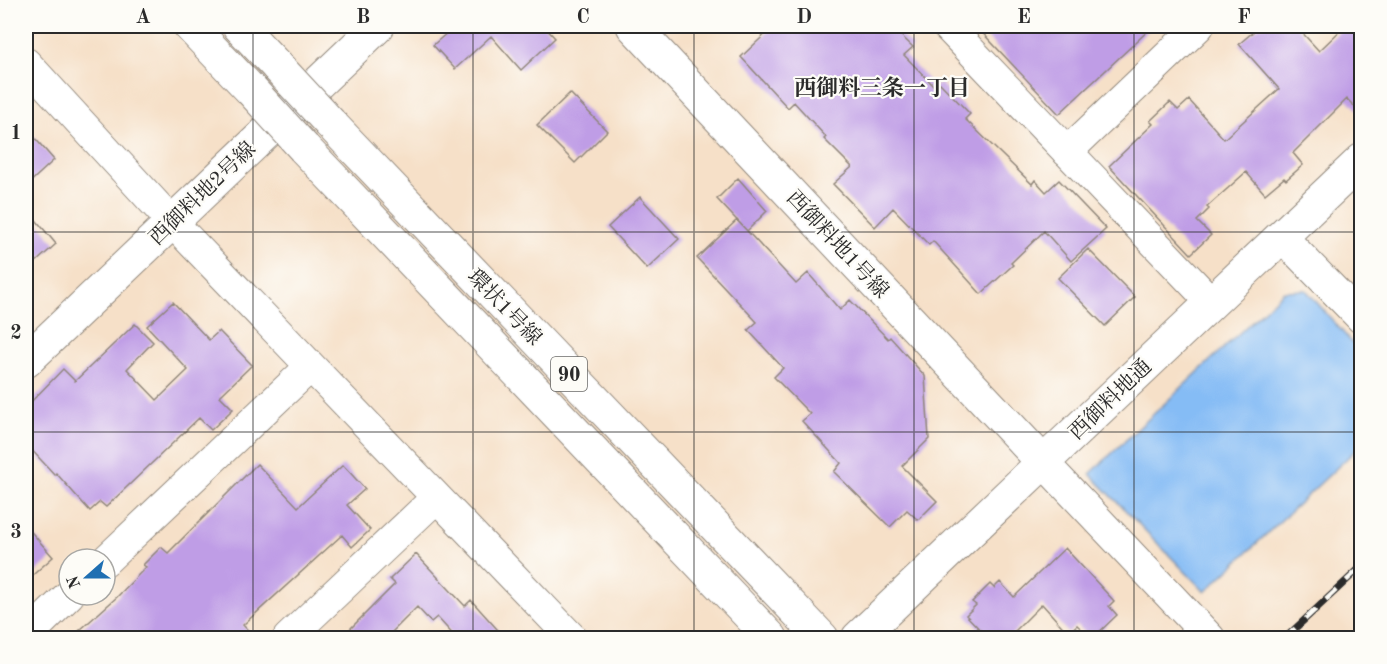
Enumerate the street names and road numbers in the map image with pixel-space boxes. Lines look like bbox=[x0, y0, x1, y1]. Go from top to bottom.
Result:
street label: 西御料地2号線 bbox=[145, 137, 260, 250]
street label: 西御料地1号線 bbox=[782, 186, 893, 303]
street label: 環状1号線 bbox=[463, 265, 546, 350]
street label: 西御料地通 bbox=[1065, 355, 1156, 444]
road number: 90 bbox=[551, 357, 587, 391]

